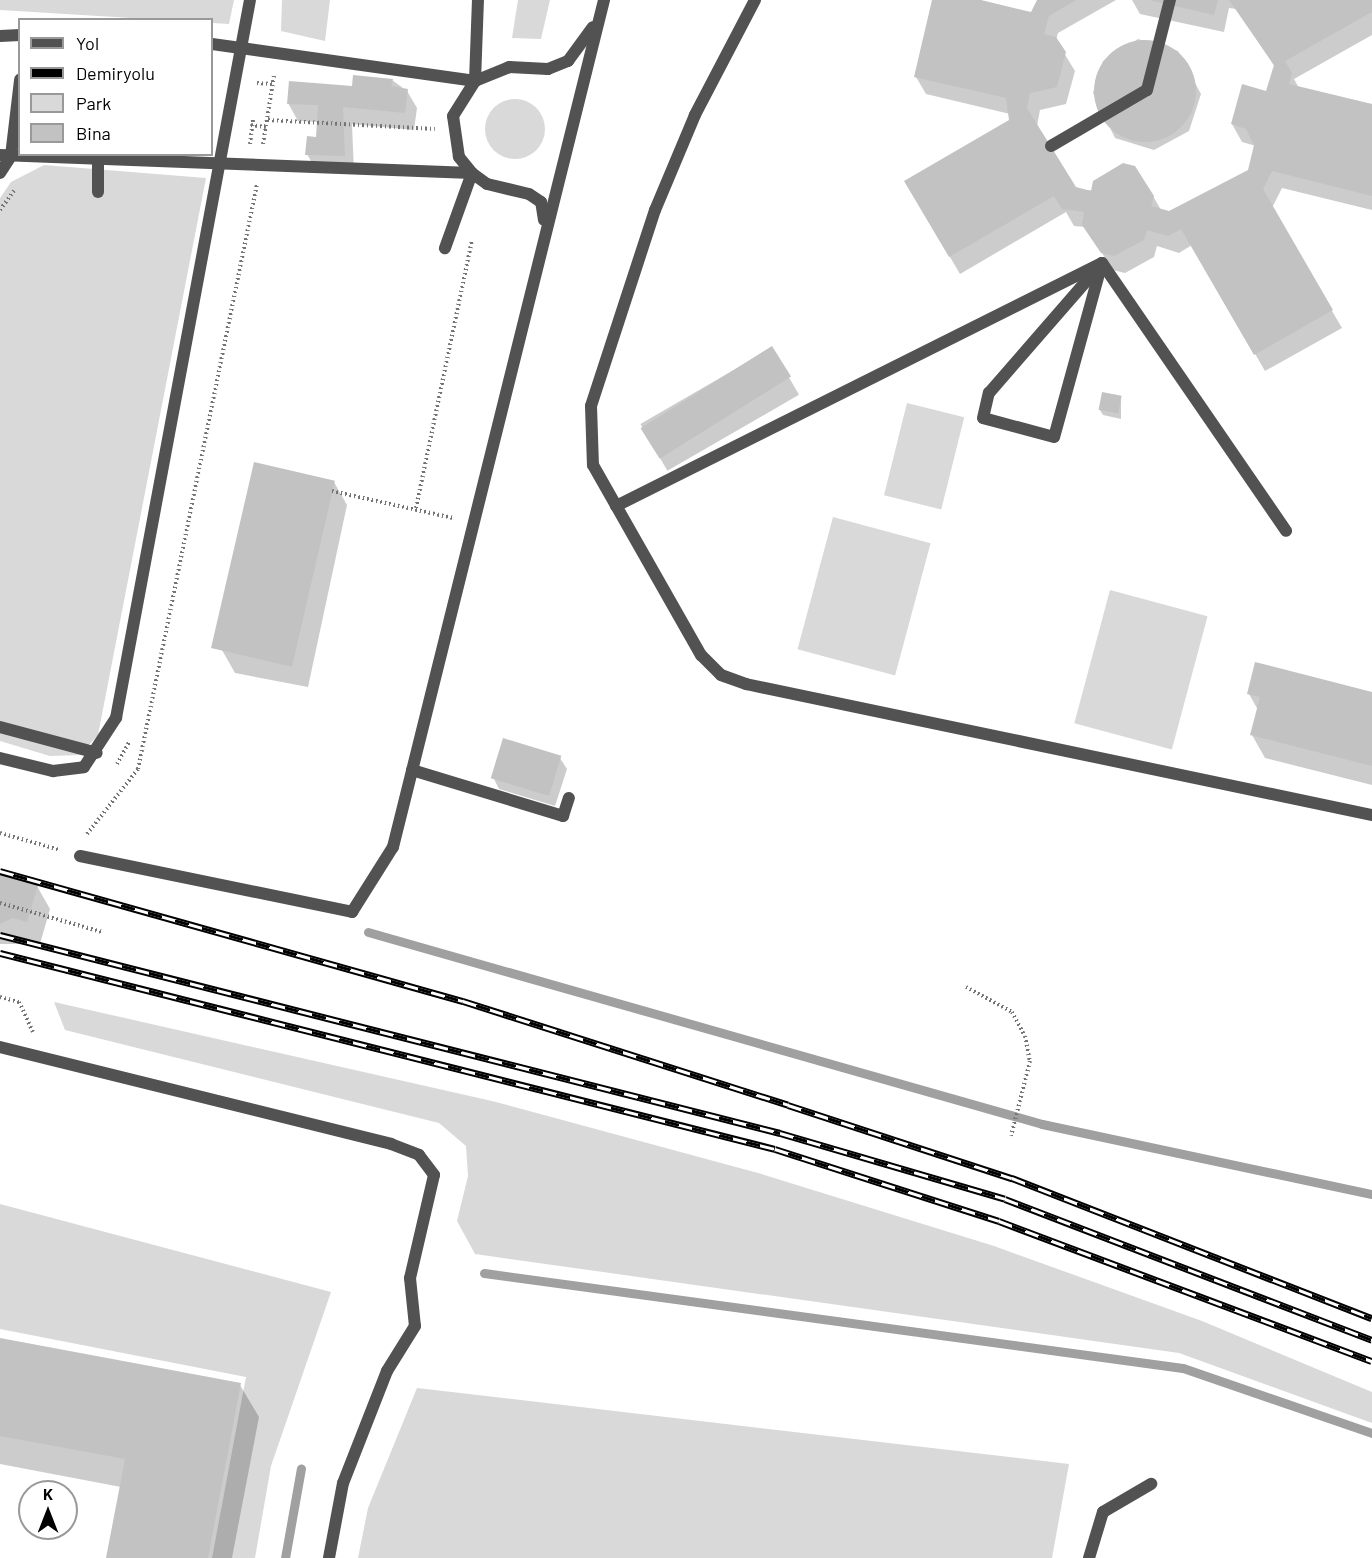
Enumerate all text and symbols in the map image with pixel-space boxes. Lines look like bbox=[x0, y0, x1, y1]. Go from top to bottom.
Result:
legend bbox=[18, 18, 213, 156]
text: Yol bbox=[76, 32, 99, 54]
text: Demiryolu bbox=[76, 62, 155, 84]
text: Park bbox=[76, 92, 111, 114]
text: Bina bbox=[76, 122, 111, 144]
north arrow bbox=[18, 1480, 78, 1540]
text: K bbox=[43, 1484, 53, 1503]

